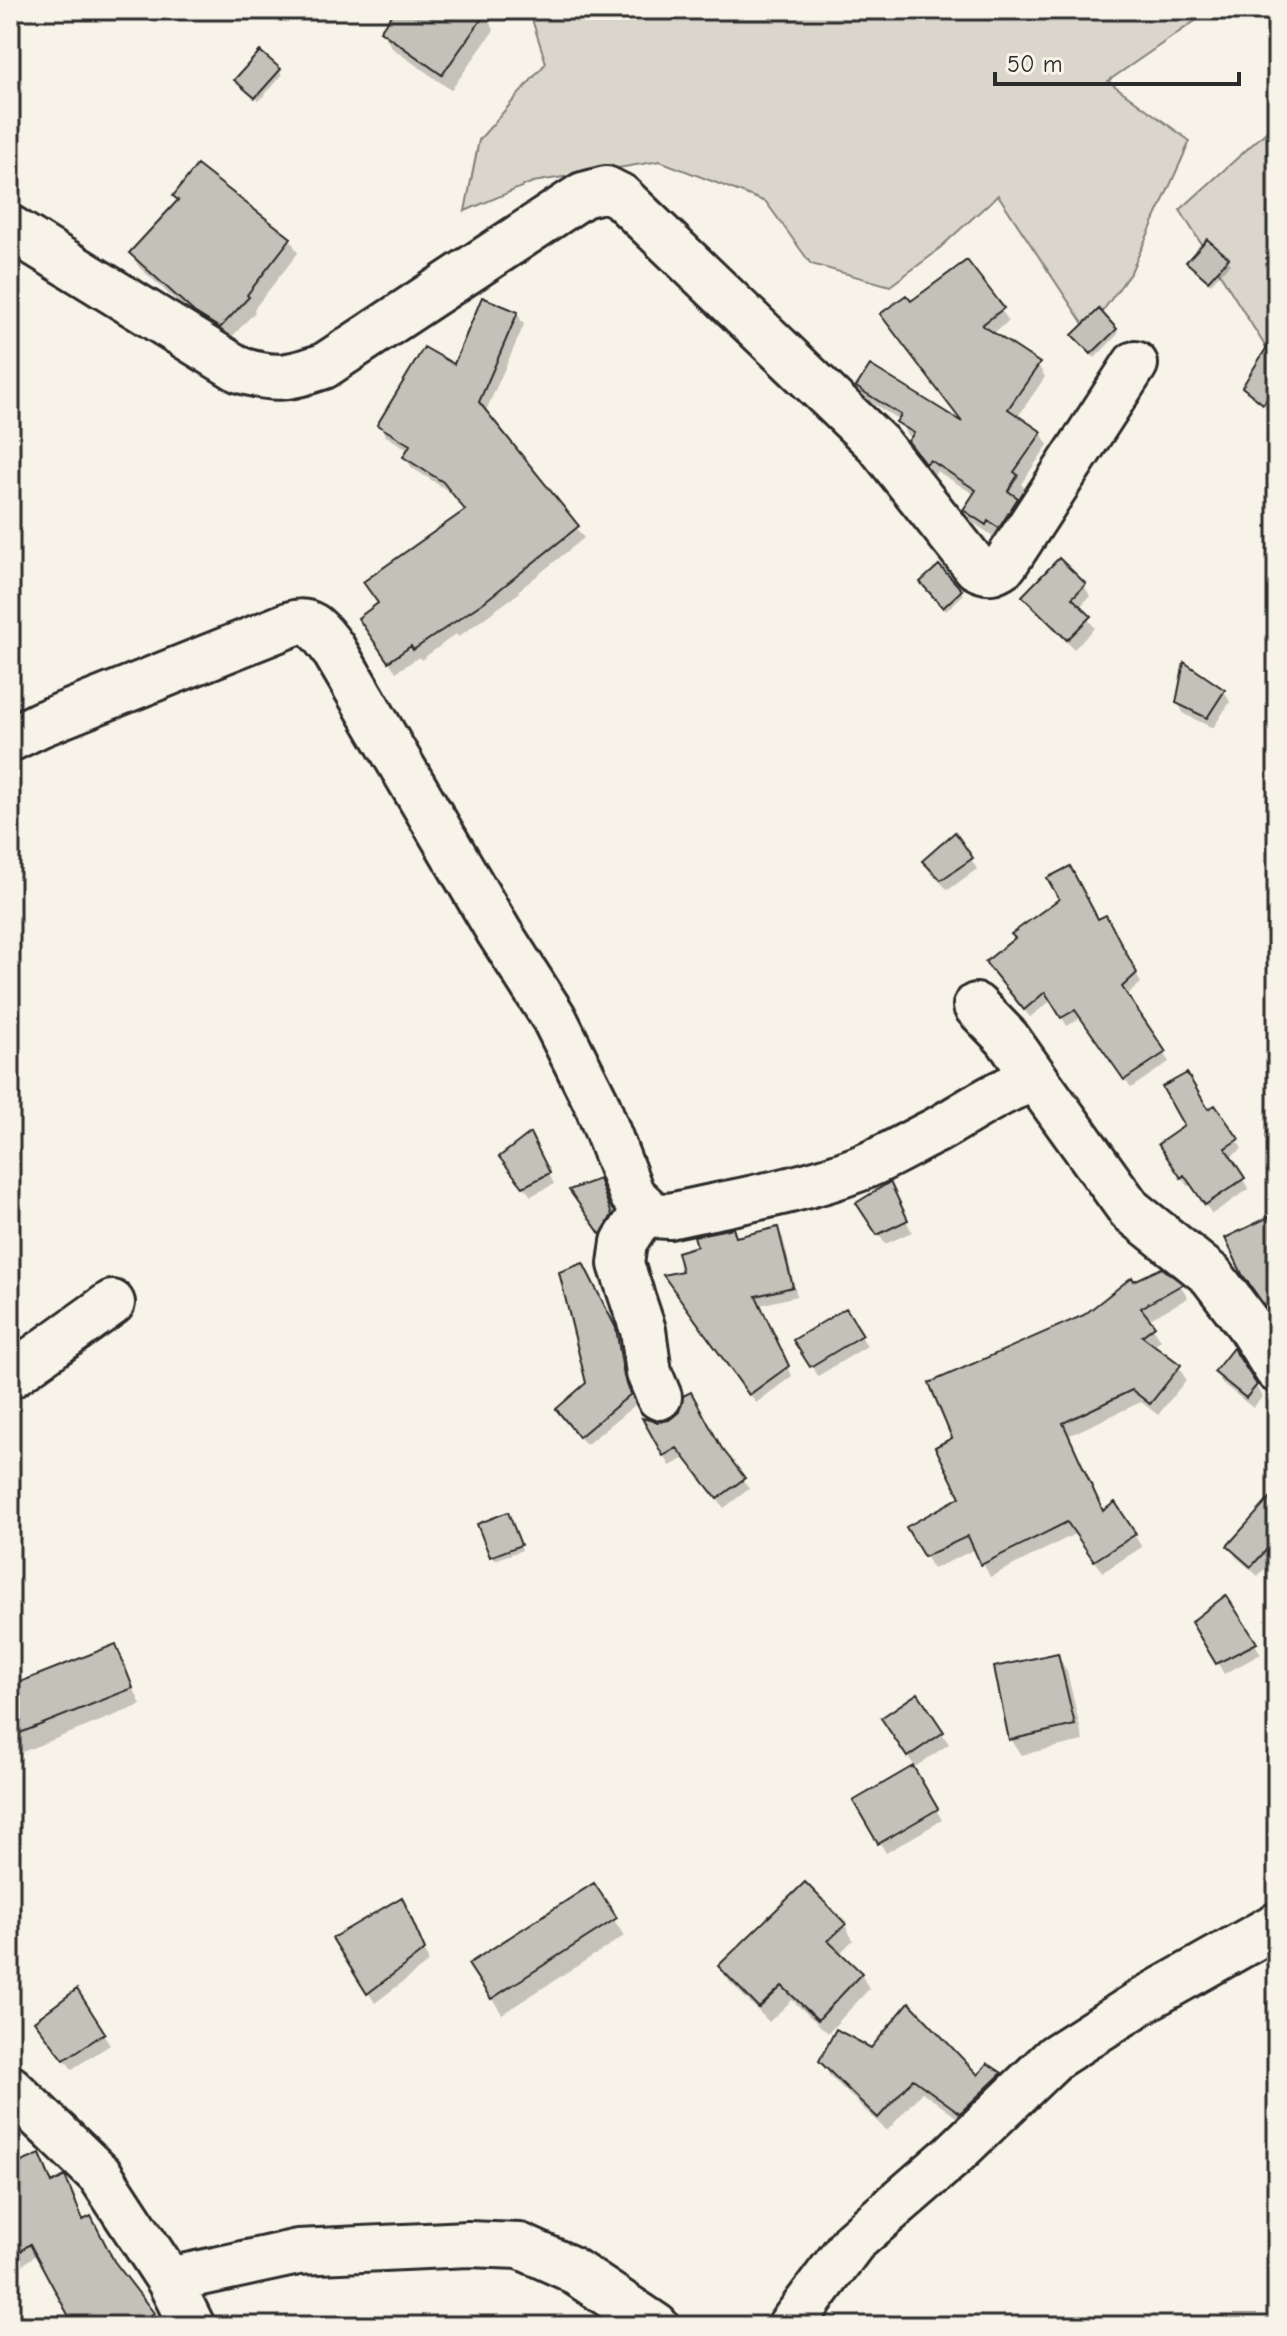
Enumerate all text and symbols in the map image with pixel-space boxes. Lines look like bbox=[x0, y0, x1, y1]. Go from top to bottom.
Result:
scale bar bbox=[995, 36, 1239, 86]
text: 50 m bbox=[1007, 50, 1063, 78]

